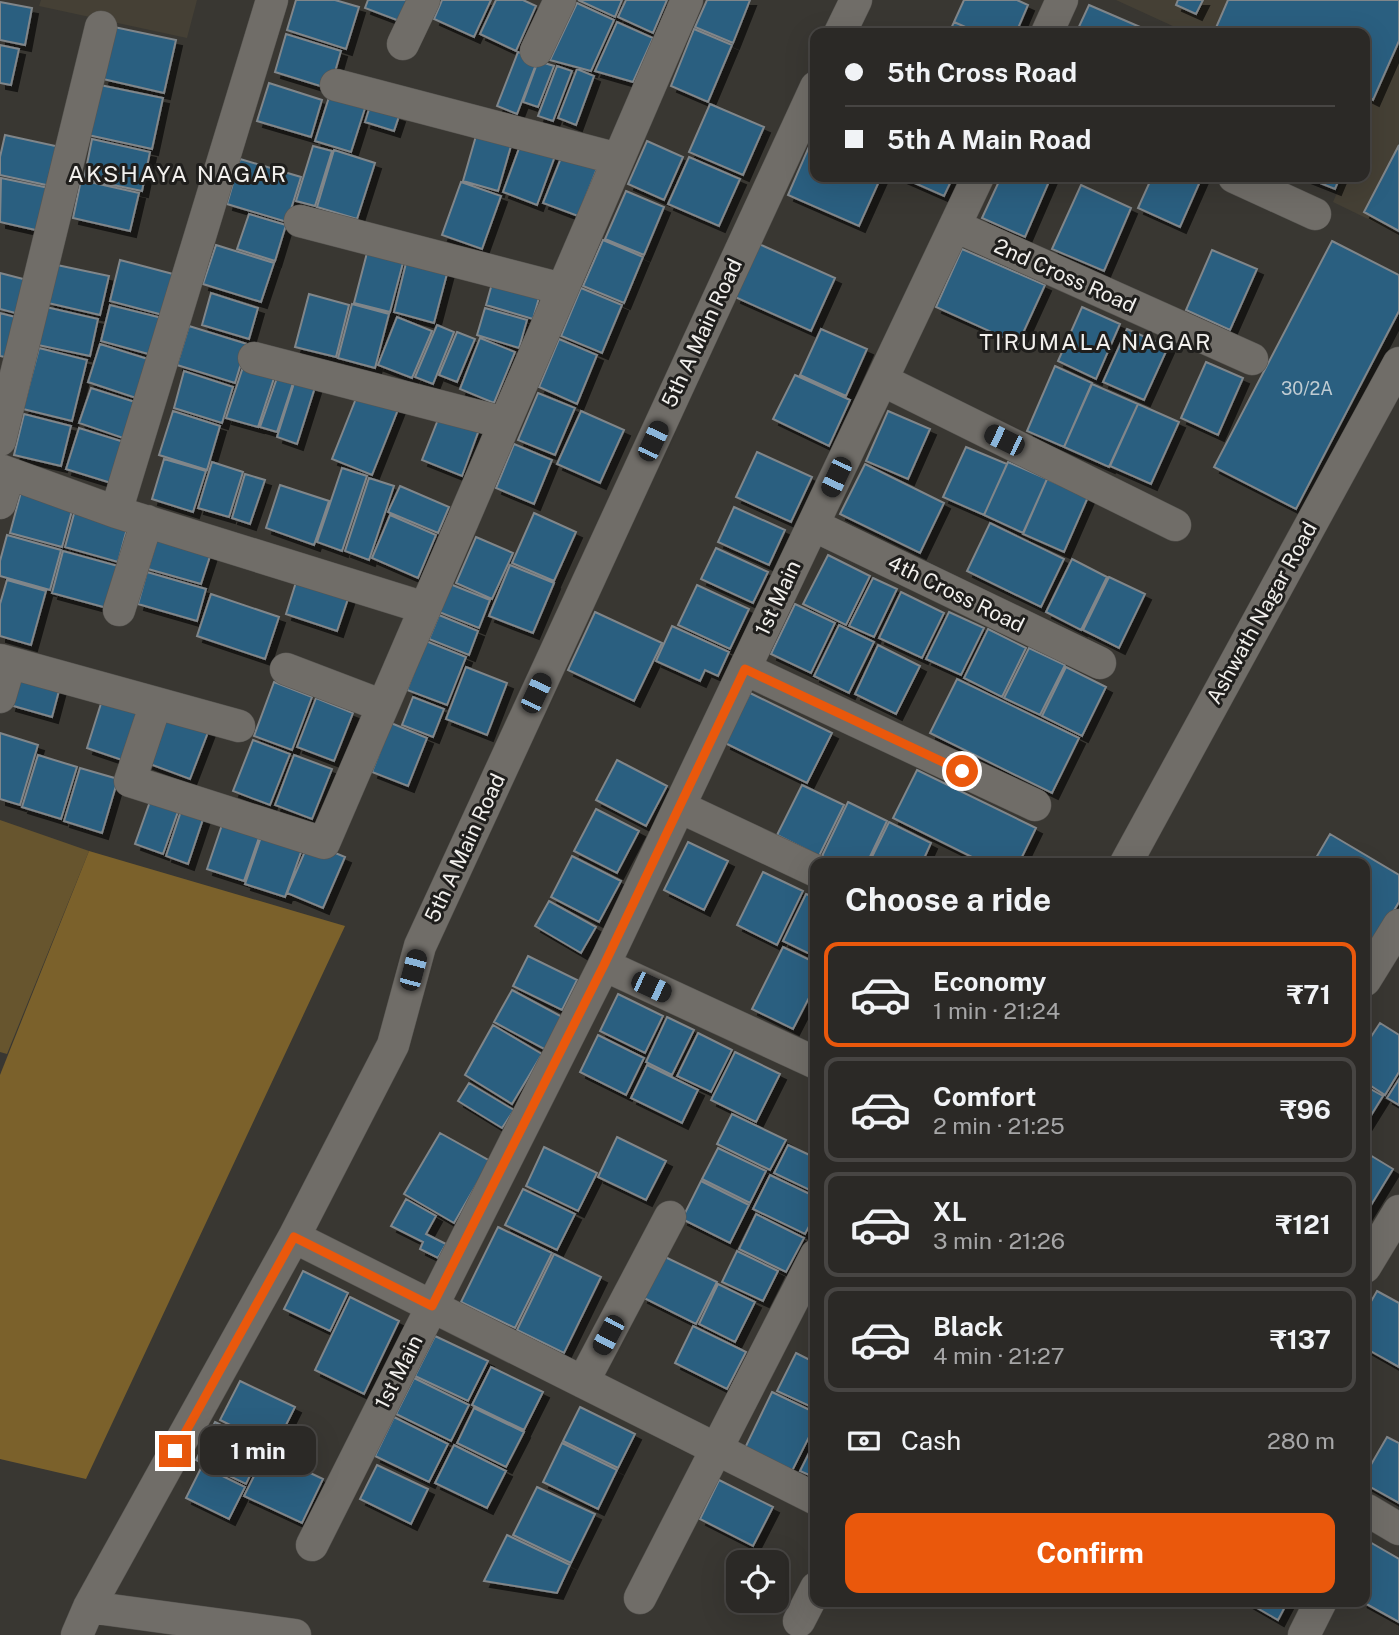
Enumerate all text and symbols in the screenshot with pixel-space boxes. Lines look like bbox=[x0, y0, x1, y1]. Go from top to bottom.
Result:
text: 5th Cross Road bbox=[887, 57, 1077, 88]
text: 5th A Main Road bbox=[887, 124, 1091, 155]
district label: AKSHAYA NAGAR bbox=[68, 160, 288, 187]
street label: 2nd Cross Road bbox=[990, 233, 1140, 318]
street label: 5th A Main Road bbox=[656, 254, 747, 411]
district label: TIRUMALA NAGAR bbox=[979, 328, 1213, 355]
house number: 30/2A bbox=[1281, 378, 1333, 399]
car bbox=[635, 418, 672, 464]
car bbox=[981, 421, 1028, 459]
car bbox=[818, 454, 855, 500]
street label: Ashwath Nagar Road bbox=[1201, 517, 1322, 708]
street label: 4th Cross Road bbox=[884, 550, 1029, 637]
street label: 1st Main bbox=[749, 556, 806, 639]
car bbox=[518, 670, 555, 716]
route start bbox=[946, 755, 978, 787]
street label: 5th A Main Road bbox=[419, 769, 510, 926]
text: Choose a ride bbox=[845, 881, 1051, 918]
car bbox=[398, 947, 429, 993]
icon: car bbox=[849, 963, 912, 1026]
text: Economy bbox=[933, 966, 1046, 997]
car bbox=[628, 969, 675, 1005]
text: ₹71 bbox=[1287, 979, 1331, 1010]
text: 1 min · 21:24 bbox=[933, 997, 1060, 1024]
icon: car bbox=[849, 1078, 912, 1141]
text: Comfort bbox=[933, 1081, 1036, 1112]
text: ₹96 bbox=[1280, 1094, 1331, 1125]
text: 2 min · 21:25 bbox=[933, 1112, 1065, 1139]
icon: car bbox=[849, 1193, 912, 1256]
text: XL bbox=[933, 1196, 967, 1227]
text: ₹121 bbox=[1276, 1209, 1331, 1240]
text: 3 min · 21:26 bbox=[933, 1227, 1065, 1254]
icon: car bbox=[849, 1308, 912, 1371]
text: Black bbox=[933, 1311, 1003, 1342]
car bbox=[589, 1312, 628, 1358]
text: ₹137 bbox=[1270, 1324, 1331, 1355]
street label: 1st Main bbox=[369, 1331, 428, 1413]
text: 4 min · 21:27 bbox=[933, 1342, 1065, 1369]
icon: cash bbox=[845, 1422, 883, 1460]
text: Cash bbox=[901, 1425, 961, 1456]
callout: 1 min bbox=[200, 1426, 315, 1476]
text: 280 m bbox=[1267, 1427, 1335, 1454]
route end bbox=[159, 1435, 191, 1467]
text: 1 min bbox=[230, 1437, 286, 1464]
button: Confirm bbox=[845, 1513, 1335, 1593]
map controls bbox=[726, 1550, 789, 1613]
button: locate bbox=[726, 1550, 789, 1613]

